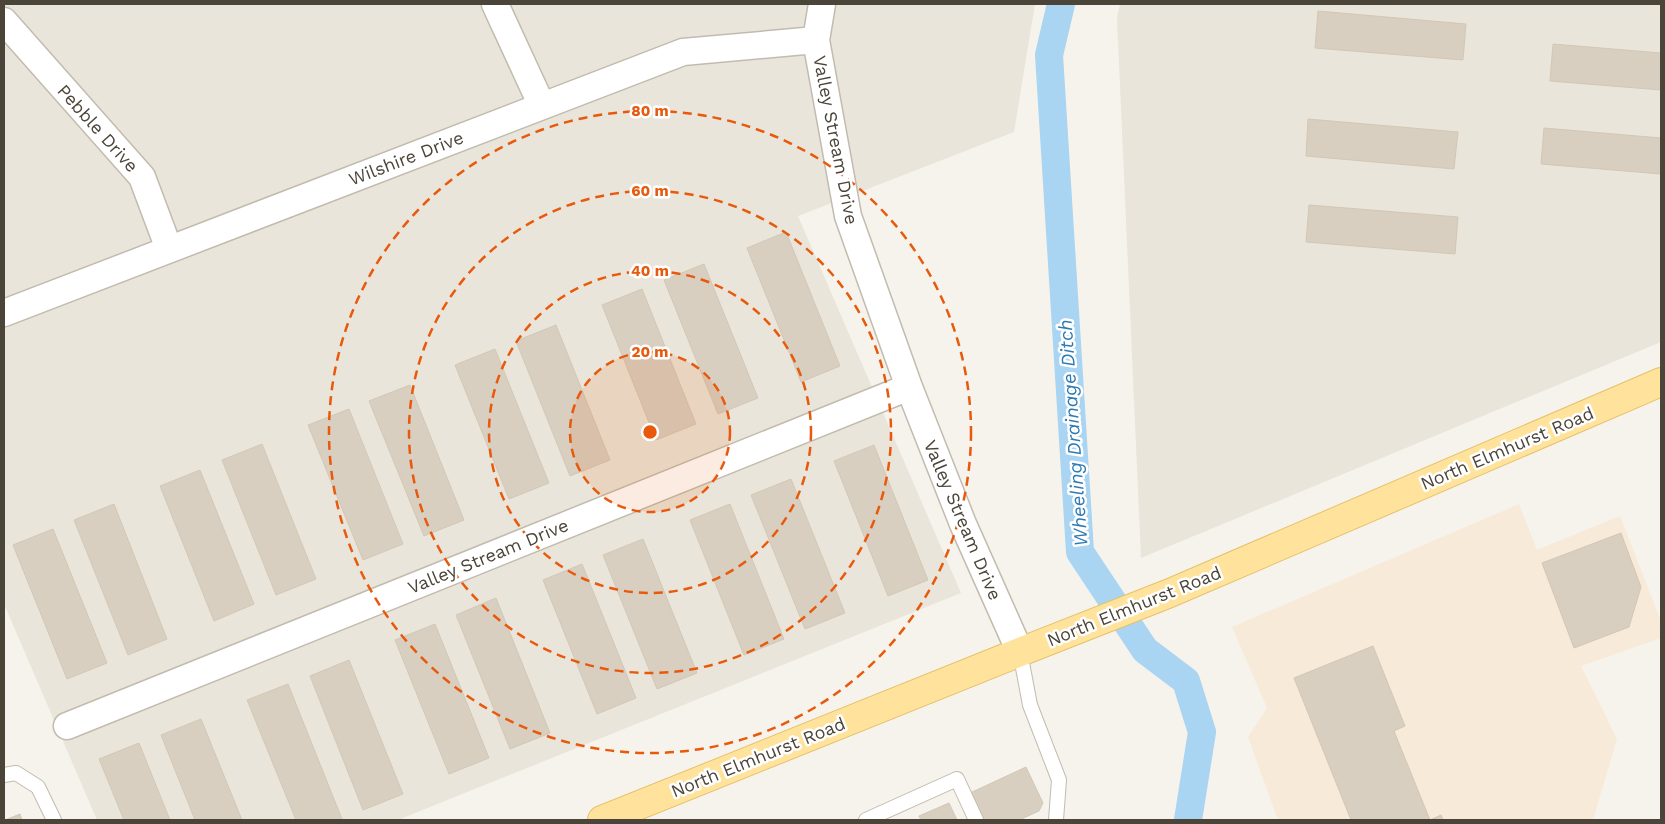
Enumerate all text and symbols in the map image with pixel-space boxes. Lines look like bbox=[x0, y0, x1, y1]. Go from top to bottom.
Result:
street label: Valley Stream Drive bbox=[809, 54, 863, 226]
street label: Pebble Drive bbox=[53, 80, 143, 176]
text: 80 m bbox=[631, 102, 669, 120]
street label: Wilshire Drive bbox=[346, 126, 466, 190]
text: 60 m bbox=[631, 182, 669, 200]
text: 40 m bbox=[631, 262, 669, 280]
water label: Wheeling Drainage Ditch bbox=[1054, 319, 1092, 547]
text: 20 m bbox=[631, 343, 669, 361]
street label: North Elmhurst Road bbox=[1417, 402, 1597, 494]
centre of rings bbox=[641, 423, 659, 441]
street label: Valley Stream Drive bbox=[920, 437, 1006, 603]
street label: Valley Stream Drive bbox=[405, 514, 571, 598]
street label: North Elmhurst Road bbox=[1044, 561, 1224, 651]
street label: North Elmhurst Road bbox=[668, 712, 848, 802]

